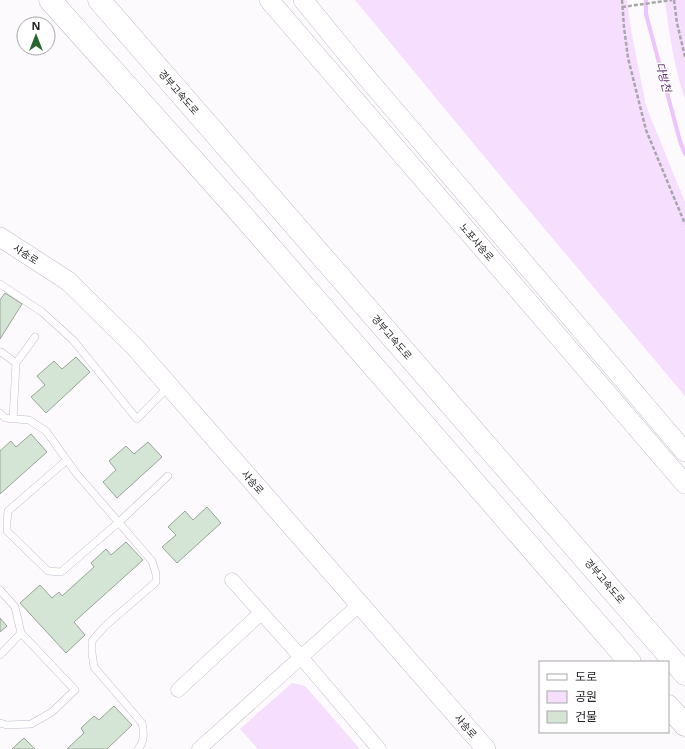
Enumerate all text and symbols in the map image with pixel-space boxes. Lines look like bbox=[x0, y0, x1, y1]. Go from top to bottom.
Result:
north arrow bbox=[16, 16, 56, 56]
text: N bbox=[32, 18, 40, 33]
water label: 다방천 bbox=[653, 60, 676, 95]
street label: 경부고속도로 bbox=[156, 67, 202, 117]
street label: 노포사송로 bbox=[457, 220, 497, 264]
street label: 사송로 bbox=[11, 241, 41, 267]
street label: 경부고속도로 bbox=[369, 312, 415, 362]
street label: 사송로 bbox=[239, 467, 267, 497]
street label: 경부고속도로 bbox=[582, 556, 628, 606]
legend bbox=[539, 661, 669, 733]
text: 도로 bbox=[575, 668, 597, 685]
text: 공원 bbox=[575, 688, 597, 705]
text: 건물 bbox=[575, 708, 597, 725]
street label: 사송로 bbox=[452, 711, 480, 741]

